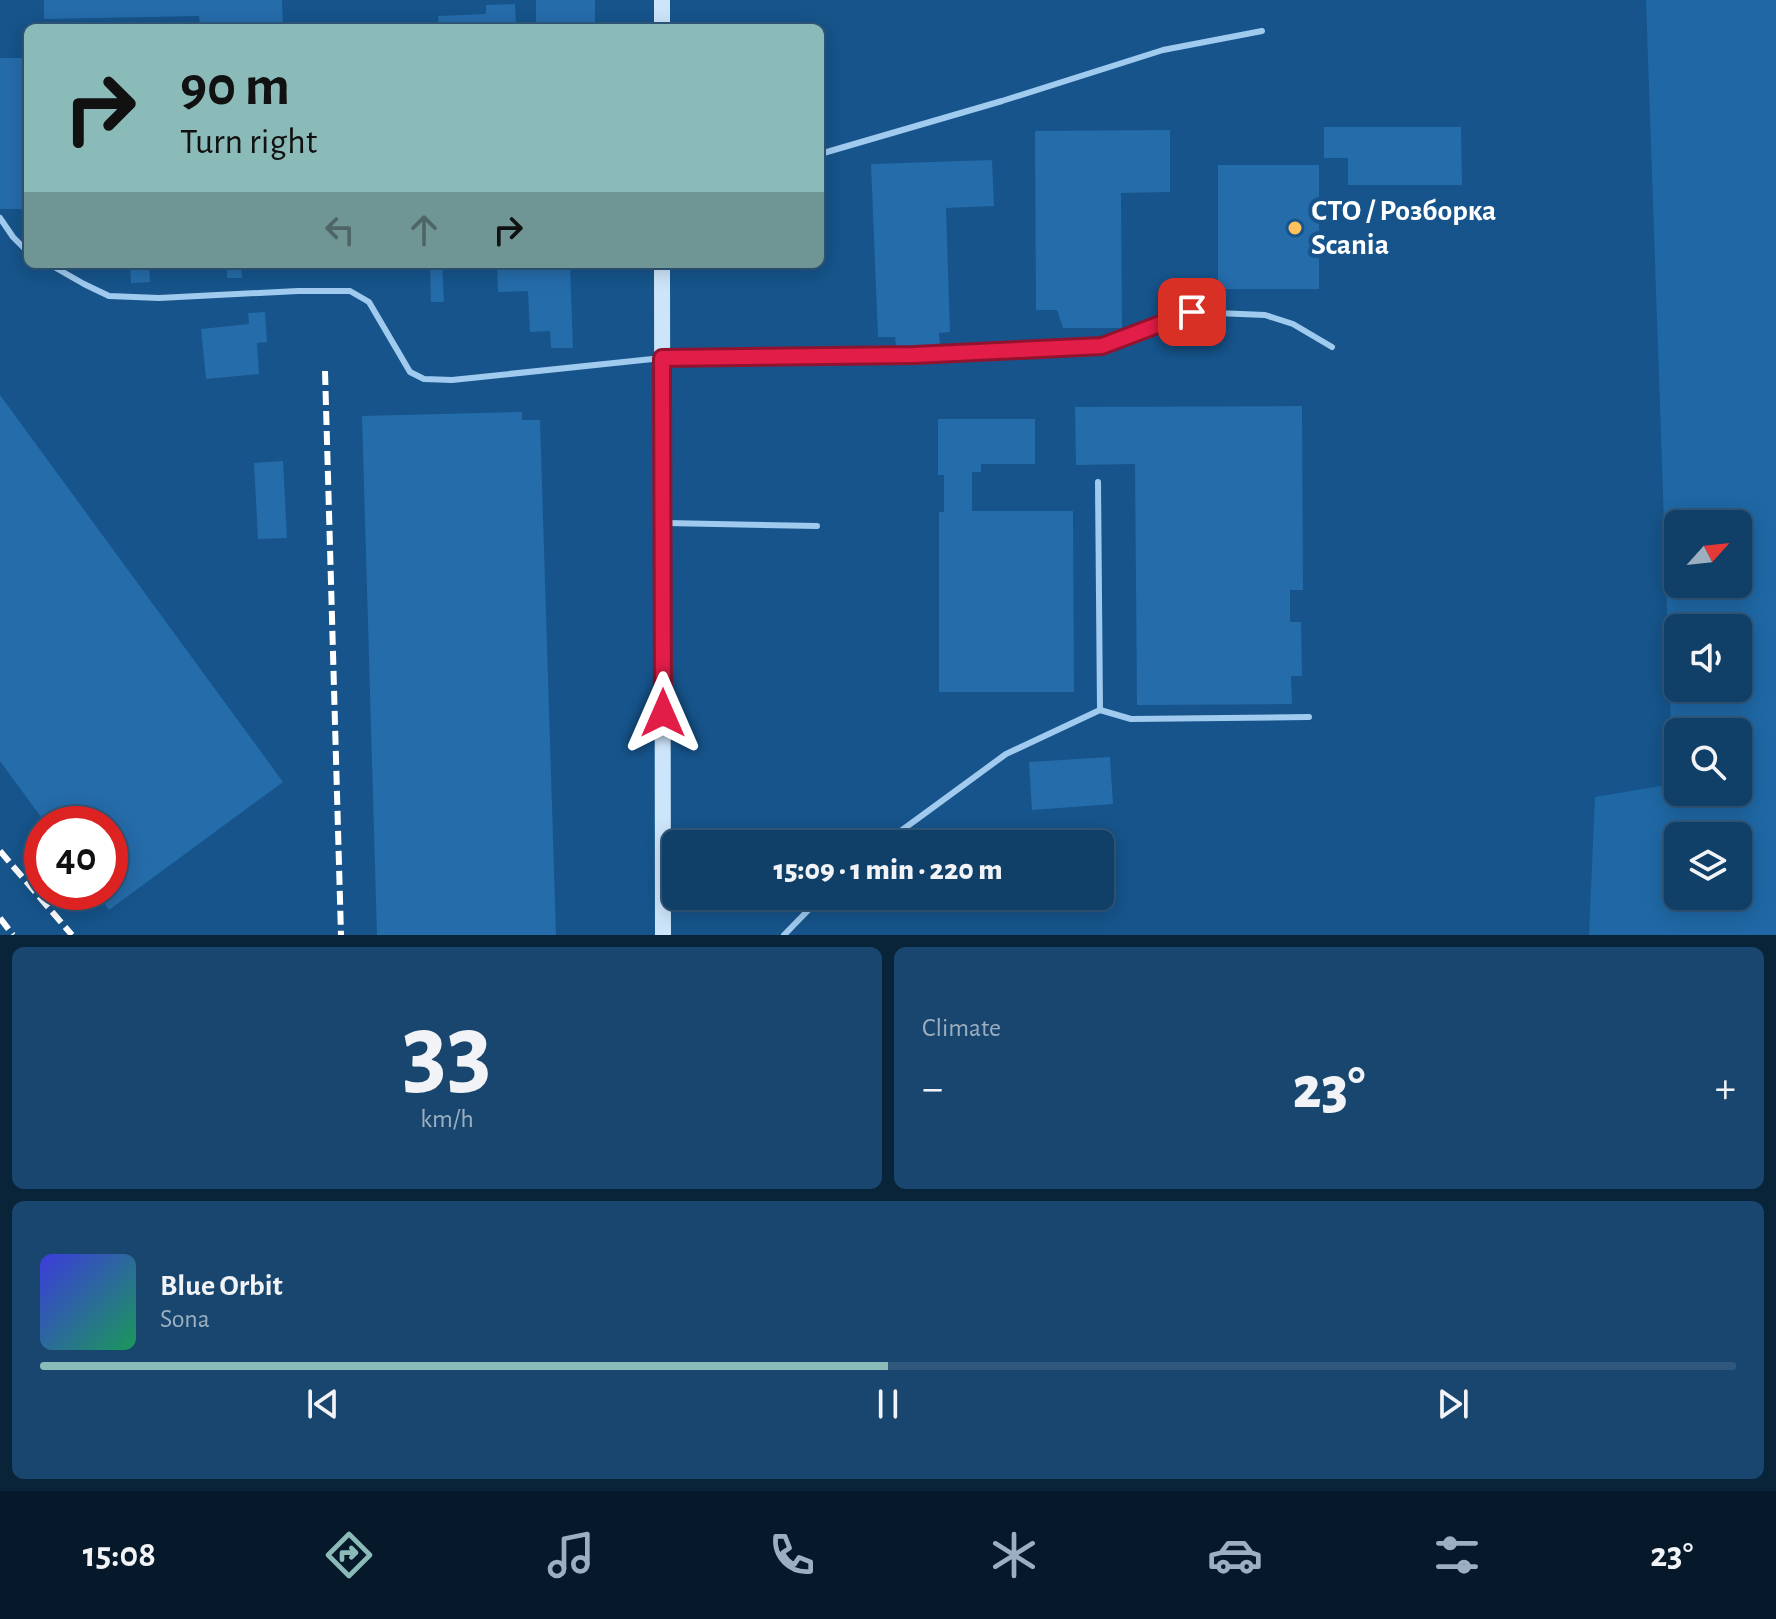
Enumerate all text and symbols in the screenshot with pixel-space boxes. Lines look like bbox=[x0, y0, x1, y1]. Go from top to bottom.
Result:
icon: right bbox=[48, 56, 152, 160]
text: 90 m bbox=[180, 59, 290, 115]
text: Turn right bbox=[180, 124, 317, 160]
place label: СТО / Розборка Scania bbox=[1311, 196, 1496, 260]
icon: left bbox=[318, 208, 362, 252]
icon: ahead bbox=[402, 208, 446, 252]
icon: right bbox=[486, 208, 530, 252]
marker: СТО / Розборка Scania bbox=[1286, 219, 1304, 237]
pin bbox=[1158, 278, 1226, 346]
icon: arrive bbox=[1170, 290, 1214, 334]
north arrow bbox=[1664, 510, 1752, 598]
map controls bbox=[1664, 510, 1752, 910]
button: sound bbox=[1664, 614, 1752, 702]
position arrow bbox=[621, 671, 705, 755]
button: search bbox=[1664, 718, 1752, 806]
speed limit sign: 40 bbox=[24, 806, 128, 910]
button: layers bbox=[1664, 822, 1752, 910]
text: 15:09 · 1 min · 220 m bbox=[773, 855, 1003, 885]
text: 33 bbox=[402, 1000, 492, 1104]
text: Climate bbox=[922, 1015, 1001, 1041]
text: 23° bbox=[1293, 1059, 1365, 1119]
text: − bbox=[922, 1067, 943, 1111]
text: + bbox=[1715, 1067, 1736, 1111]
text: km/h bbox=[420, 1106, 474, 1132]
text: Blue Orbit bbox=[160, 1271, 283, 1301]
text: Sona bbox=[160, 1306, 210, 1332]
icon: previous bbox=[301, 1382, 345, 1426]
icon: pause bbox=[866, 1382, 910, 1426]
icon: next bbox=[1431, 1382, 1475, 1426]
icon: directions bbox=[321, 1527, 377, 1583]
icon: music bbox=[543, 1527, 599, 1583]
icon: phone bbox=[764, 1527, 820, 1583]
icon: climate bbox=[986, 1527, 1042, 1583]
icon: car bbox=[1207, 1527, 1263, 1583]
icon: filters bbox=[1429, 1527, 1485, 1583]
text: 15:08 bbox=[83, 1537, 156, 1573]
text: 23° bbox=[1650, 1537, 1693, 1573]

